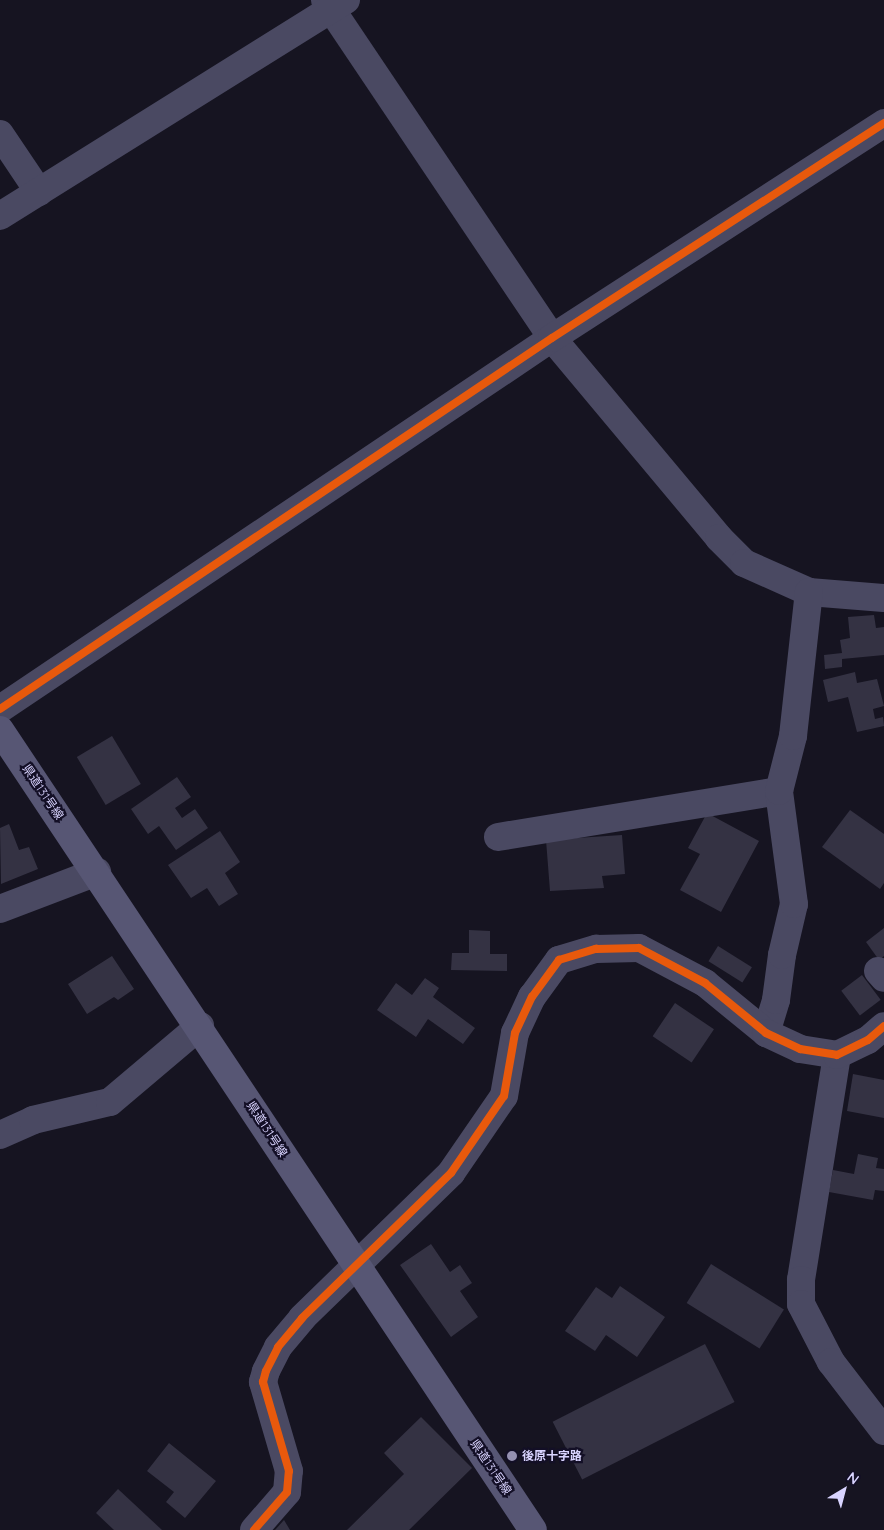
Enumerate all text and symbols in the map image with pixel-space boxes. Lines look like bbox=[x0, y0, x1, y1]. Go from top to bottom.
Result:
street label: 県道131号線 bbox=[19, 762, 67, 822]
street label: 県道131号線 bbox=[244, 1099, 290, 1159]
street label: 県道131号線 bbox=[467, 1437, 515, 1497]
place label: 後原十字路 bbox=[522, 1449, 582, 1463]
marker: 後原十字路 bbox=[506, 1450, 518, 1462]
north arrow bbox=[819, 1465, 869, 1515]
text: N bbox=[843, 1468, 863, 1488]

